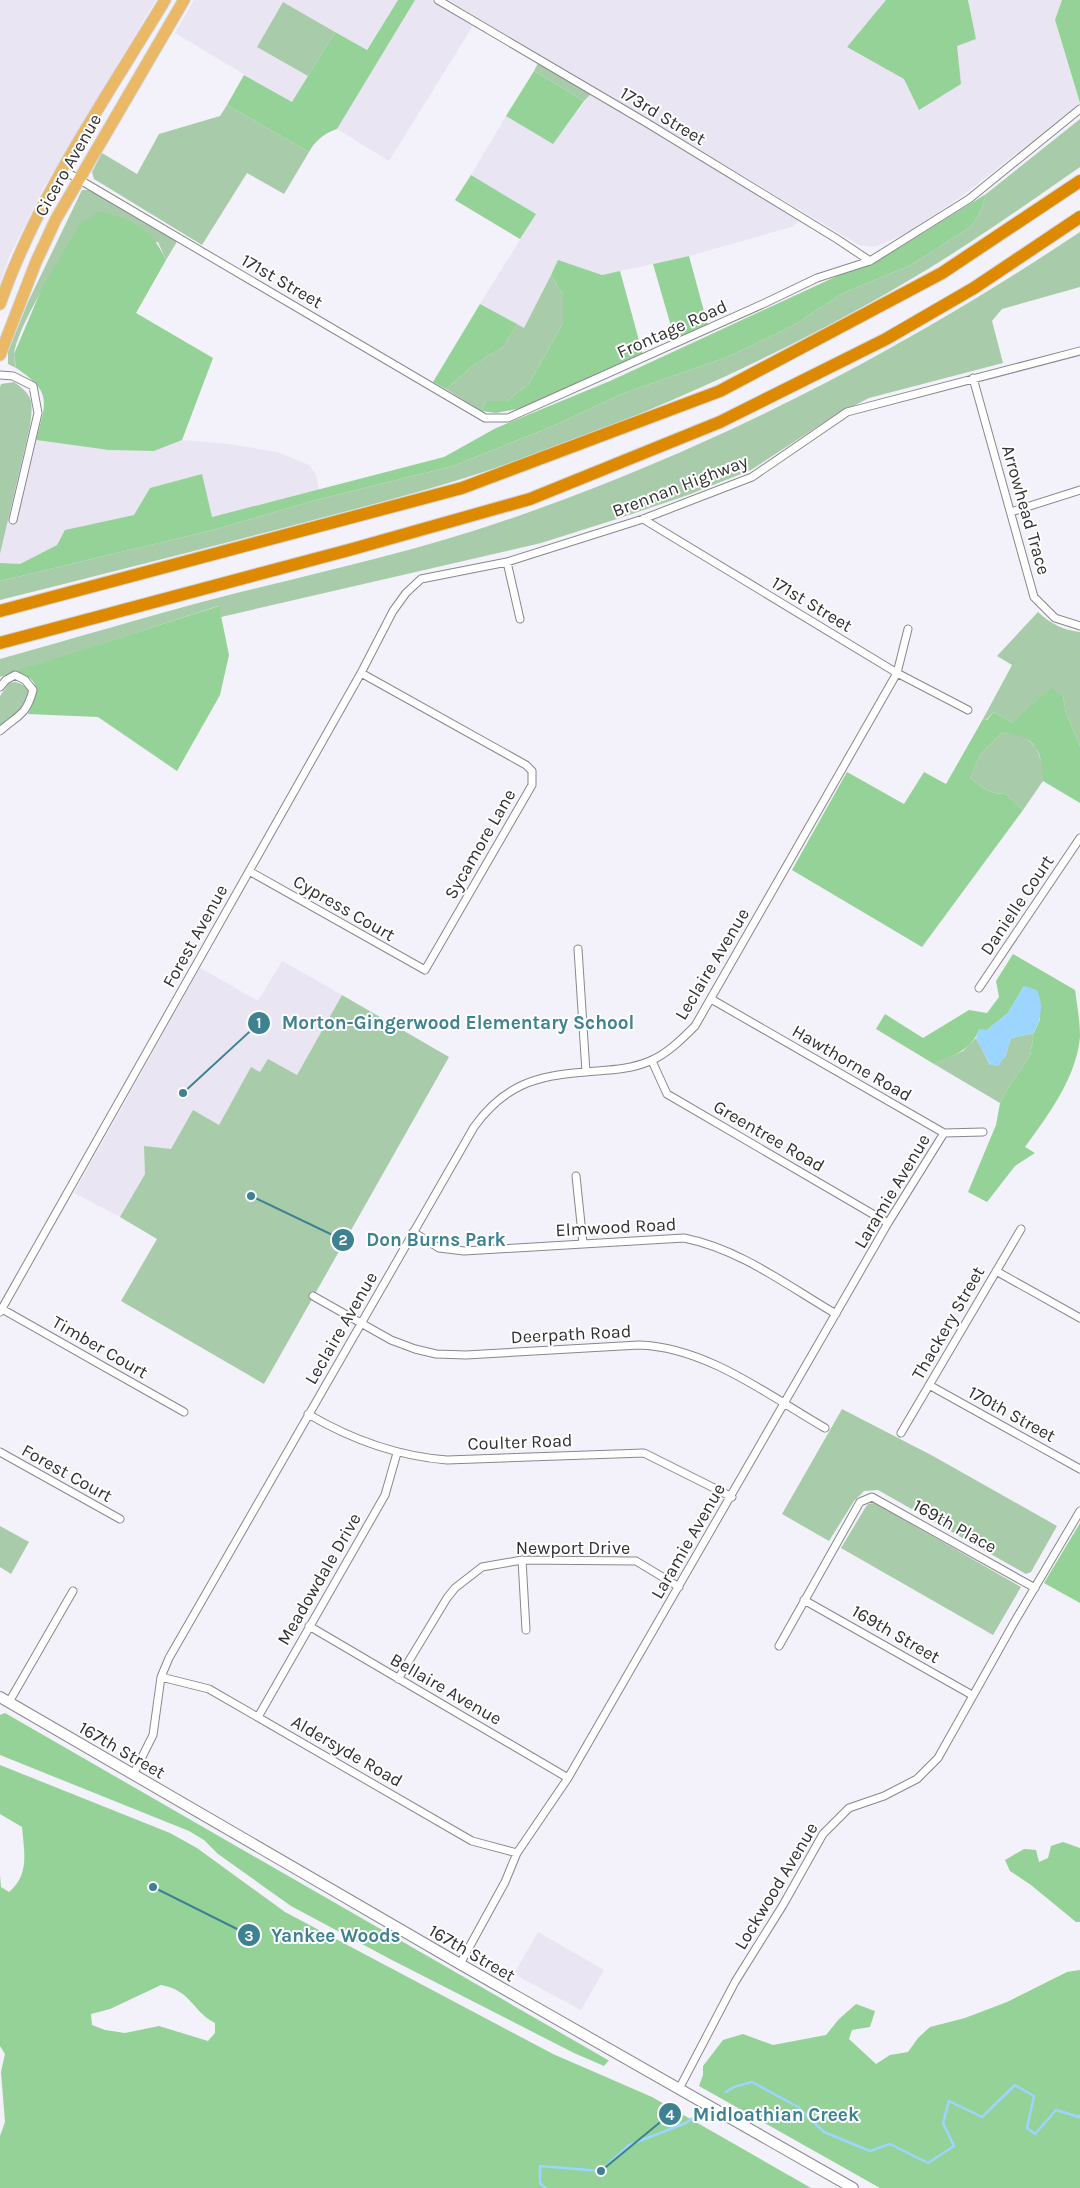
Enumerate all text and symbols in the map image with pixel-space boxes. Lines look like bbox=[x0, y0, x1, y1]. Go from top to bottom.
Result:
street label: 173rd Street bbox=[616, 82, 710, 150]
street label: Cicero Avenue bbox=[30, 110, 106, 220]
street label: 171st Street bbox=[237, 249, 327, 313]
street label: Frontage Road bbox=[613, 295, 731, 363]
street label: Arrowhead Trace bbox=[997, 443, 1055, 577]
street label: Brennan Highway bbox=[609, 450, 751, 522]
street label: 171st Street bbox=[768, 571, 857, 637]
street label: Sycamore Lane bbox=[440, 785, 520, 903]
street label: Danielle Court bbox=[975, 851, 1059, 959]
street label: Cypress Court bbox=[289, 870, 399, 946]
street label: Forest Avenue bbox=[158, 881, 232, 991]
street label: Leclaire Avenue bbox=[670, 904, 754, 1024]
callout: Morton-Gingerwood Elementary School bbox=[246, 1006, 644, 1040]
text: Morton-Gingerwood Elementary School bbox=[282, 1012, 634, 1034]
text: 1 bbox=[256, 1014, 262, 1032]
street label: Hawthorne Road bbox=[788, 1020, 916, 1106]
street label: Greentree Road bbox=[709, 1095, 829, 1177]
street label: Laramie Avenue bbox=[849, 1130, 935, 1252]
street label: Elmwood Road bbox=[555, 1213, 677, 1241]
callout: Don Burns Park bbox=[331, 1223, 515, 1257]
text: Don Burns Park bbox=[366, 1229, 506, 1251]
text: 2 bbox=[338, 1231, 348, 1249]
street label: Thackery Street bbox=[907, 1262, 989, 1384]
street label: Leclaire Avenue bbox=[300, 1268, 382, 1388]
street label: Timber Court bbox=[48, 1311, 152, 1383]
street label: Deerpath Road bbox=[510, 1320, 632, 1348]
street label: 170th Street bbox=[965, 1381, 1060, 1447]
street label: Coulter Road bbox=[467, 1429, 573, 1455]
street label: Forest Court bbox=[18, 1439, 116, 1507]
street label: Laramie Avenue bbox=[646, 1479, 730, 1603]
street label: 169th Place bbox=[909, 1494, 1001, 1558]
street label: Meadowdale Drive bbox=[272, 1509, 366, 1649]
street label: Newport Drive bbox=[516, 1537, 630, 1559]
street label: 169th Street bbox=[848, 1600, 944, 1668]
street label: Bellaire Avenue bbox=[386, 1648, 506, 1730]
street label: Aldersyde Road bbox=[287, 1710, 407, 1792]
street label: 167th Street bbox=[75, 1716, 169, 1784]
street label: Lockwood Avenue bbox=[729, 1818, 823, 1954]
callout: Yankee Woods bbox=[237, 1918, 411, 1952]
street label: 167th Street bbox=[425, 1919, 519, 1987]
text: Yankee Woods bbox=[271, 1925, 401, 1947]
text: 3 bbox=[244, 1927, 254, 1945]
callout: Midloathian Creek bbox=[658, 2097, 869, 2131]
text: Midloathian Creek bbox=[693, 2104, 859, 2126]
text: 4 bbox=[666, 2106, 675, 2124]

